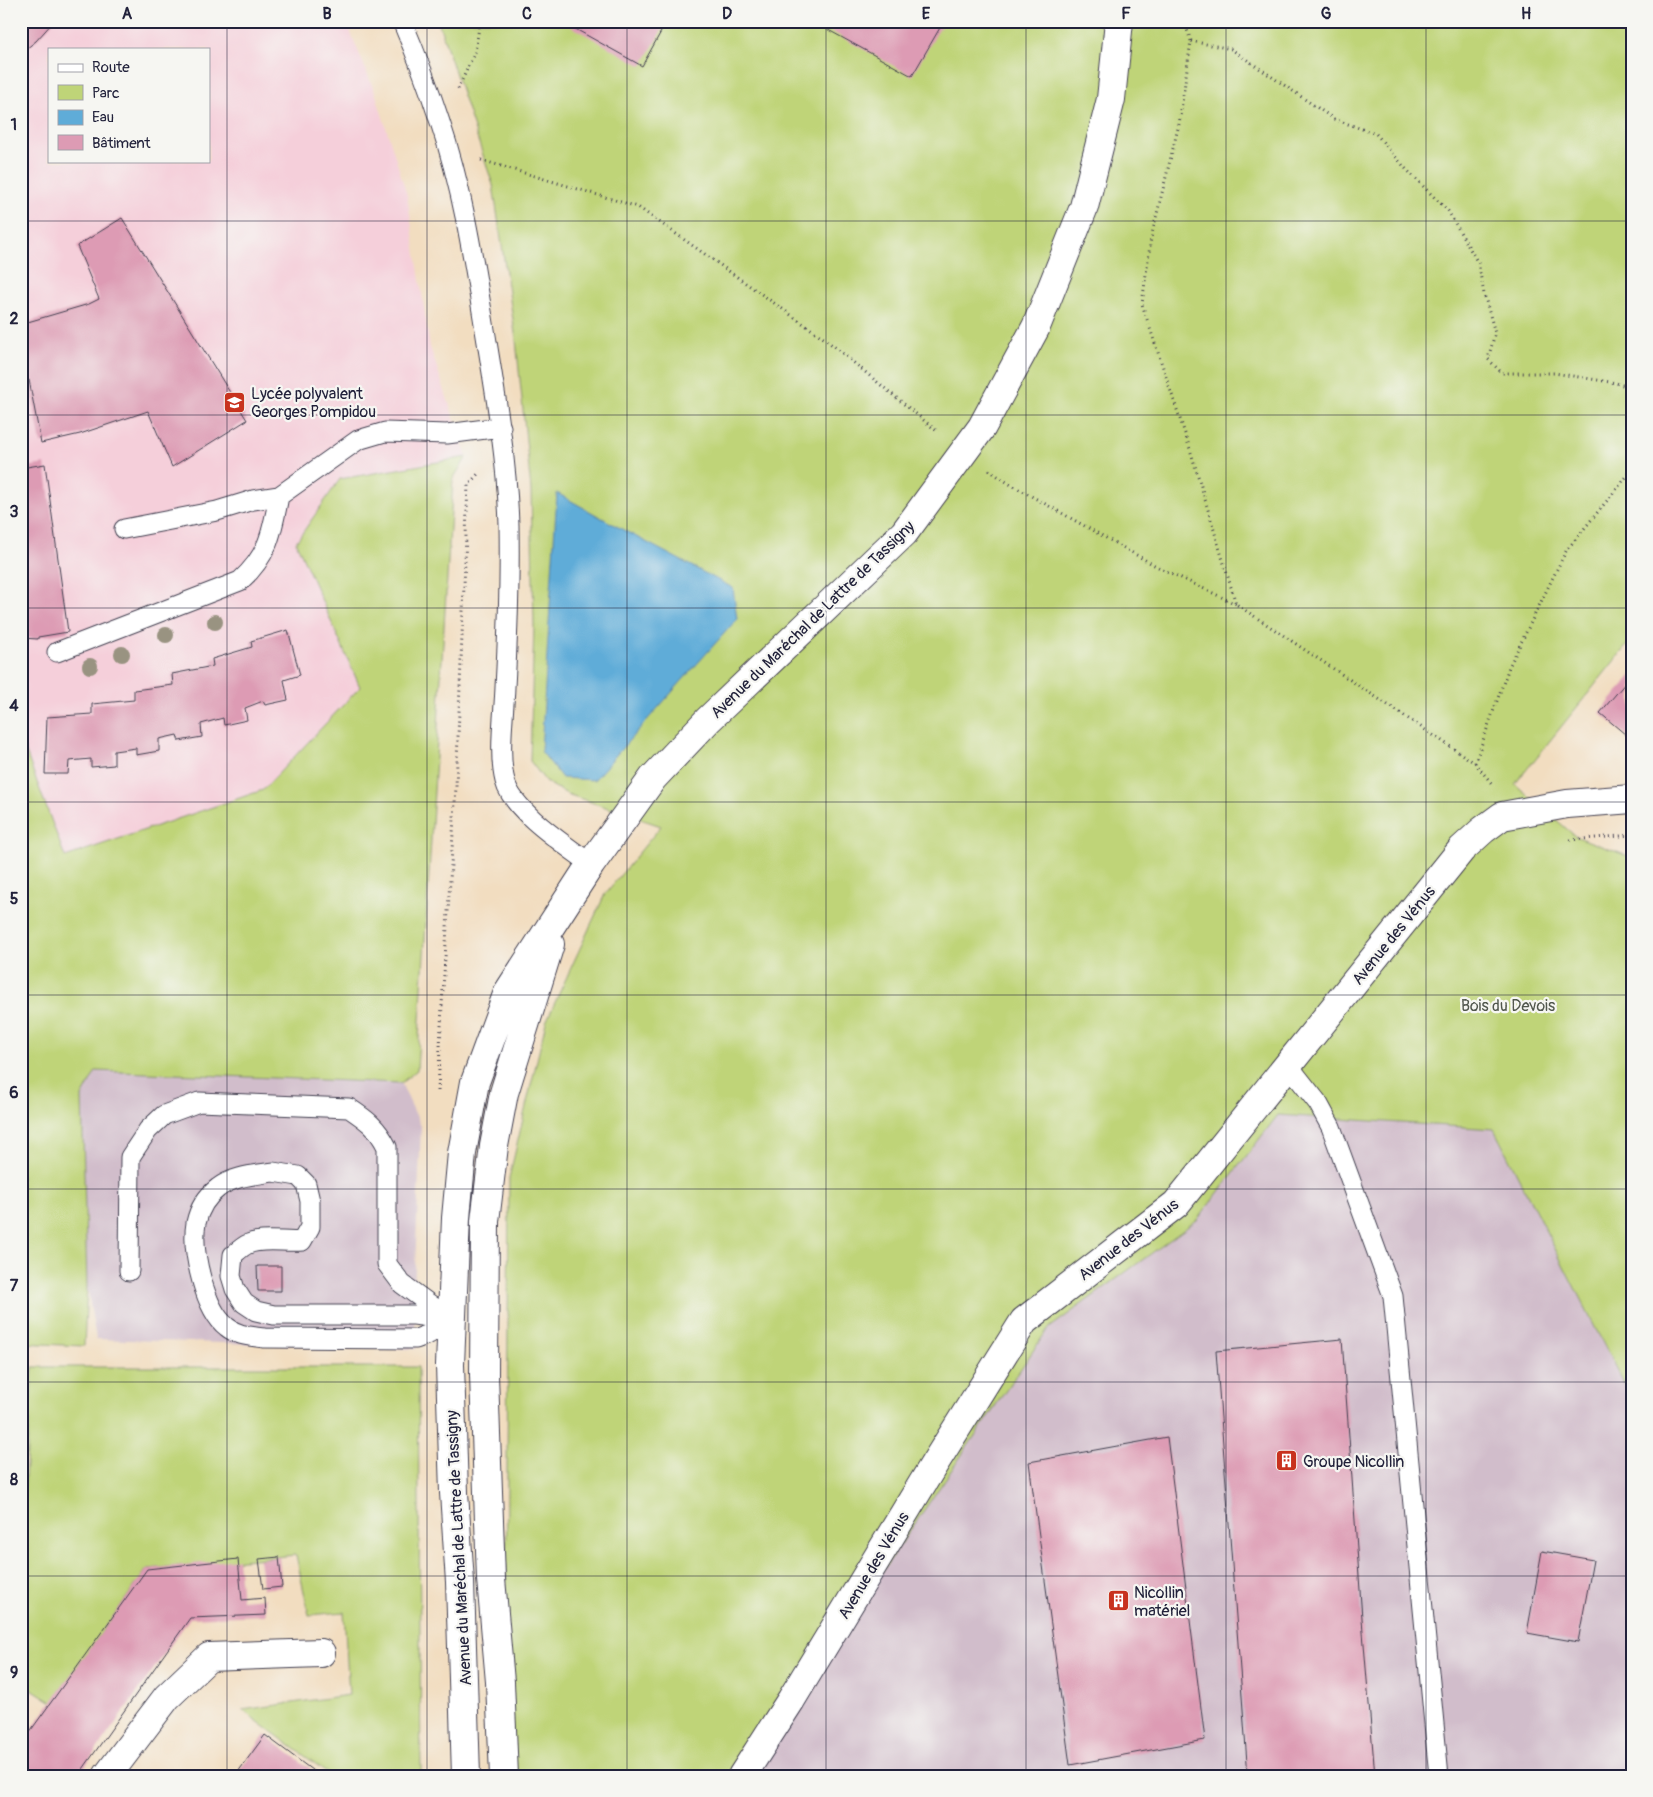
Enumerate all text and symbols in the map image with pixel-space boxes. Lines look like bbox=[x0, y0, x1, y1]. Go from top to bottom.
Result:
text: A bbox=[122, 4, 133, 24]
text: B bbox=[322, 4, 332, 24]
text: C bbox=[522, 4, 532, 24]
text: D bbox=[722, 4, 732, 24]
text: E bbox=[922, 4, 931, 24]
text: F bbox=[1121, 4, 1131, 24]
text: G bbox=[1321, 4, 1332, 24]
text: H bbox=[1521, 4, 1531, 24]
legend bbox=[48, 48, 210, 162]
text: Route bbox=[92, 58, 130, 77]
text: Parc bbox=[92, 84, 120, 103]
text: Eau bbox=[92, 108, 114, 127]
text: 1 bbox=[11, 115, 17, 135]
text: Bâtiment bbox=[92, 134, 152, 153]
text: 2 bbox=[10, 309, 19, 329]
place label: Lycée polyvalent Georges Pompidou bbox=[251, 384, 376, 422]
school or university icon: Lycée polyvalent Georges Pompidou bbox=[223, 390, 247, 414]
text: 3 bbox=[10, 502, 19, 522]
street label: Avenue du Maréchal de Lattre de Tassigny bbox=[706, 517, 919, 723]
text: 4 bbox=[9, 696, 19, 716]
street label: Avenue des Vénus bbox=[1348, 882, 1440, 989]
text: 5 bbox=[10, 889, 19, 909]
park label: Bois du Devois bbox=[1461, 996, 1555, 1016]
text: 6 bbox=[9, 1083, 19, 1103]
street label: Avenue des Vénus bbox=[1075, 1194, 1183, 1285]
text: 7 bbox=[10, 1276, 19, 1296]
street label: Avenue du Maréchal de Lattre de Tassigny bbox=[442, 1409, 476, 1686]
building icon: Groupe Nicollin bbox=[1275, 1449, 1299, 1473]
place label: Groupe Nicollin bbox=[1303, 1452, 1404, 1472]
text: 8 bbox=[10, 1470, 18, 1490]
street label: Avenue des Vénus bbox=[834, 1508, 914, 1623]
place label: Nicollin matériel bbox=[1134, 1583, 1190, 1621]
building icon: Nicollin matériel bbox=[1106, 1589, 1130, 1613]
text: 9 bbox=[10, 1663, 18, 1683]

